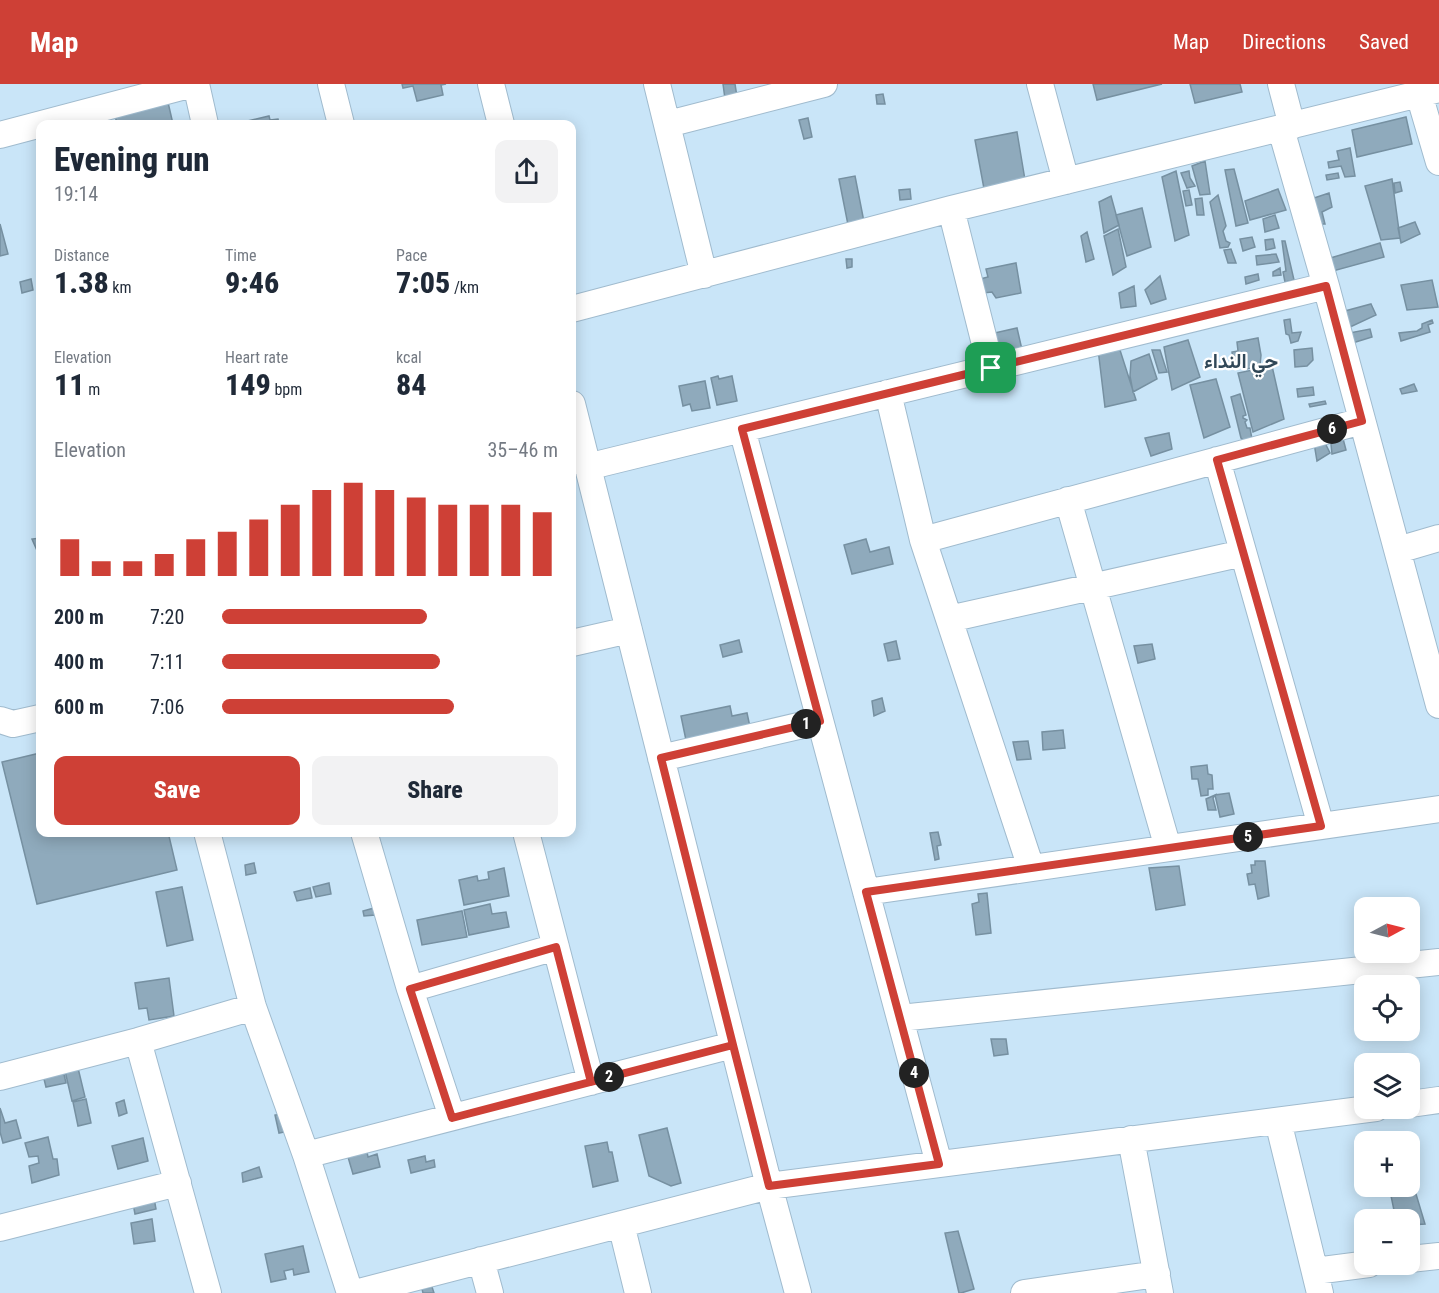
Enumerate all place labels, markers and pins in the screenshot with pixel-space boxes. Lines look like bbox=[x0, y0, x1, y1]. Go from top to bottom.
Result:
pin bbox=[965, 342, 1016, 393]
pin: 6 bbox=[1317, 414, 1347, 444]
pin: 1 bbox=[791, 709, 821, 739]
pin: 5 bbox=[1233, 822, 1263, 852]
pin: 4 bbox=[899, 1058, 929, 1088]
pin: 2 bbox=[594, 1062, 624, 1092]

